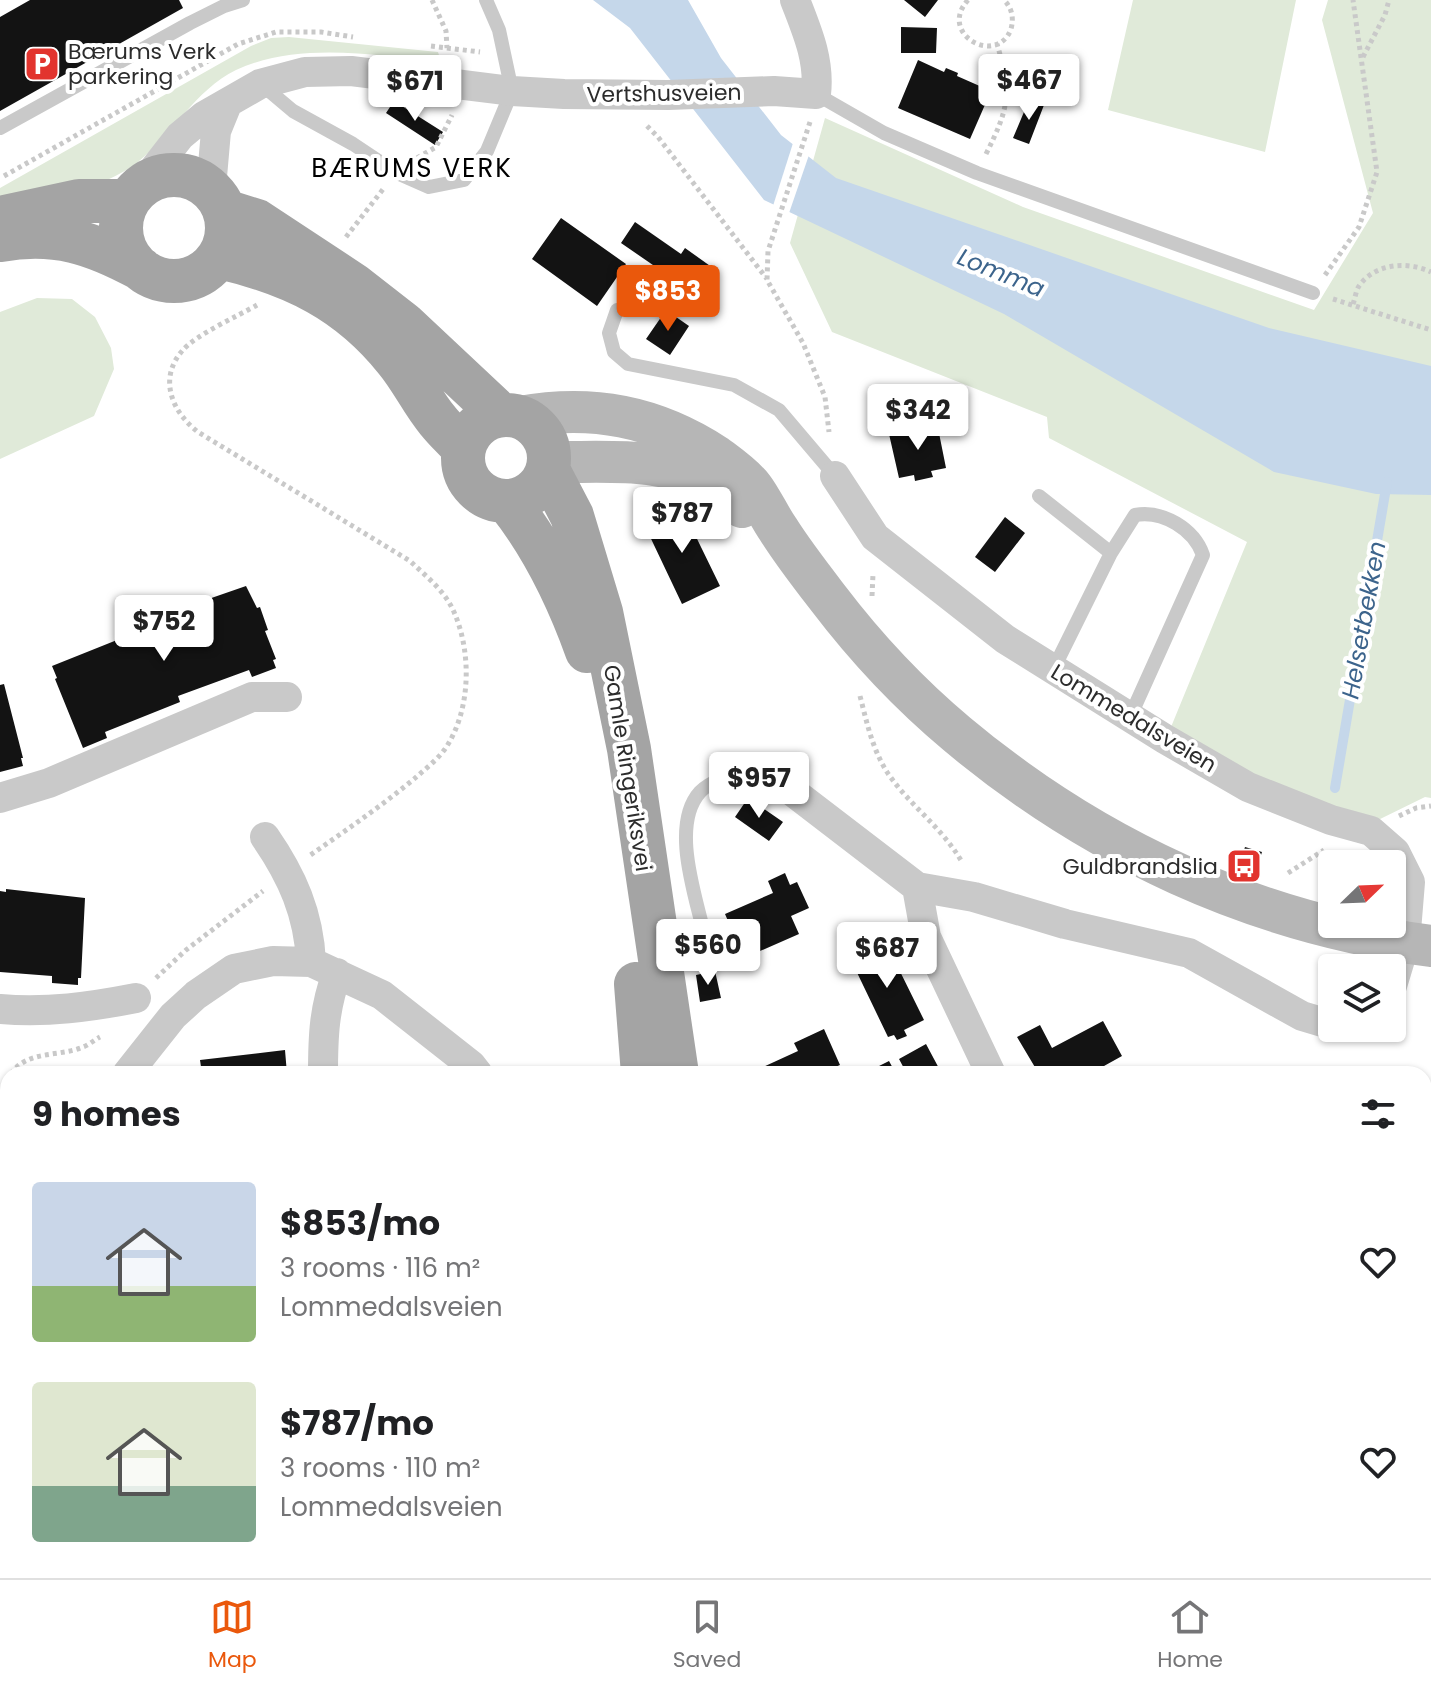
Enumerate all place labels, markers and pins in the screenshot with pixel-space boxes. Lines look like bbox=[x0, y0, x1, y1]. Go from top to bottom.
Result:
place label: Bærums Verk parkering bbox=[68, 36, 217, 92]
parking icon: Bærums Verk parkering bbox=[23, 45, 61, 83]
pin: $467 bbox=[982, 54, 1076, 122]
pin: $671 bbox=[368, 55, 462, 123]
pin: $853 bbox=[621, 265, 715, 333]
pin: $342 bbox=[871, 384, 965, 452]
pin: $787 bbox=[635, 487, 729, 555]
pin: $752 bbox=[117, 595, 211, 663]
pin: $957 bbox=[712, 752, 806, 820]
bus stop icon: Guldbrandslia bbox=[1225, 847, 1263, 885]
place label: Guldbrandslia bbox=[1062, 851, 1218, 882]
pin: $560 bbox=[661, 919, 755, 987]
pin: $687 bbox=[840, 922, 934, 990]

